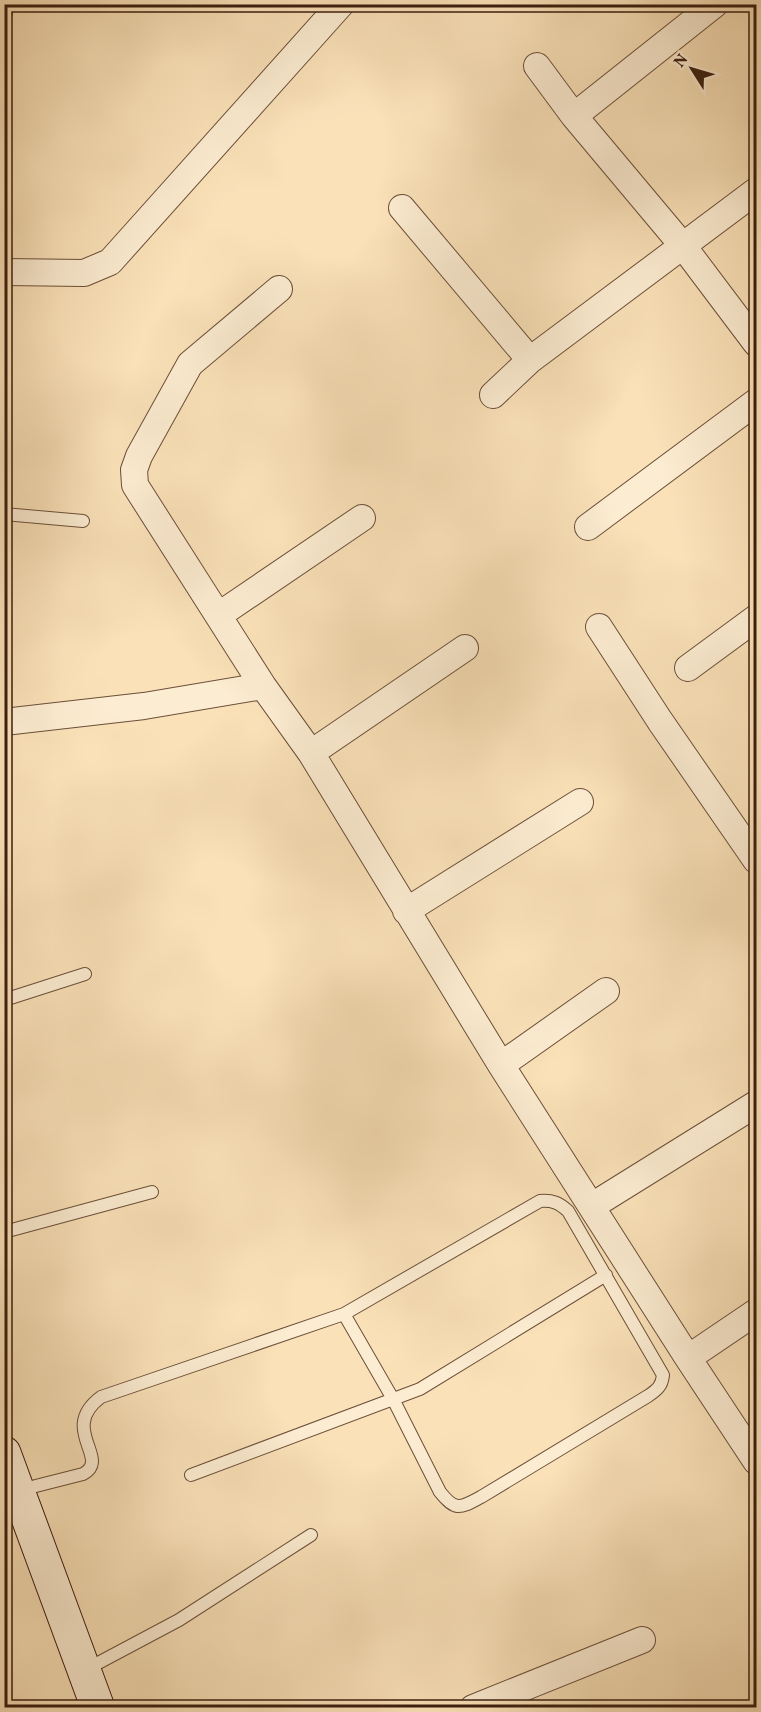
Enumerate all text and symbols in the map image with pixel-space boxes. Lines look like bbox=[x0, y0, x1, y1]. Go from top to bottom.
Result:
north arrow bbox=[662, 39, 722, 99]
text: N bbox=[669, 50, 694, 72]

